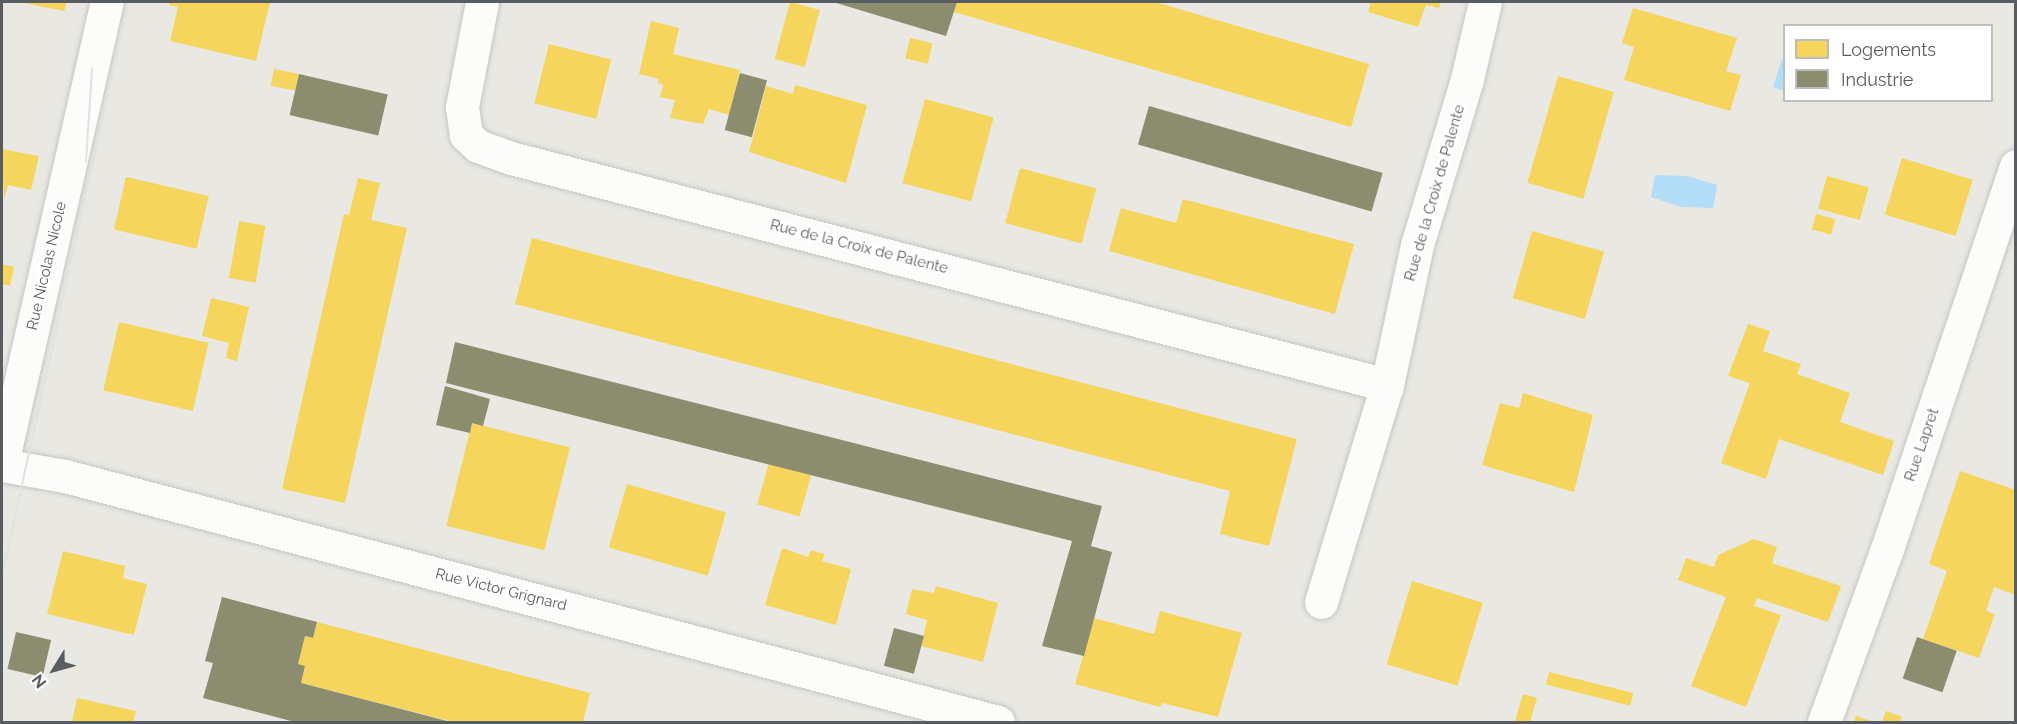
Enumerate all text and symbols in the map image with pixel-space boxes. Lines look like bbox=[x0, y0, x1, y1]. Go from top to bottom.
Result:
legend bbox=[1783, 24, 1993, 102]
text: Logements bbox=[1841, 39, 1936, 60]
text: Industrie bbox=[1841, 69, 1913, 90]
street label: Rue de la Croix de Palente bbox=[1401, 103, 1469, 283]
street label: Rue Nicolas Nicole bbox=[23, 200, 71, 332]
street label: Rue de la Croix de Palente bbox=[768, 216, 950, 278]
street label: Rue Lapret bbox=[1901, 406, 1943, 484]
street label: Rue Victor Grignard bbox=[433, 565, 569, 615]
north arrow bbox=[24, 640, 84, 700]
text: N bbox=[28, 671, 50, 692]

